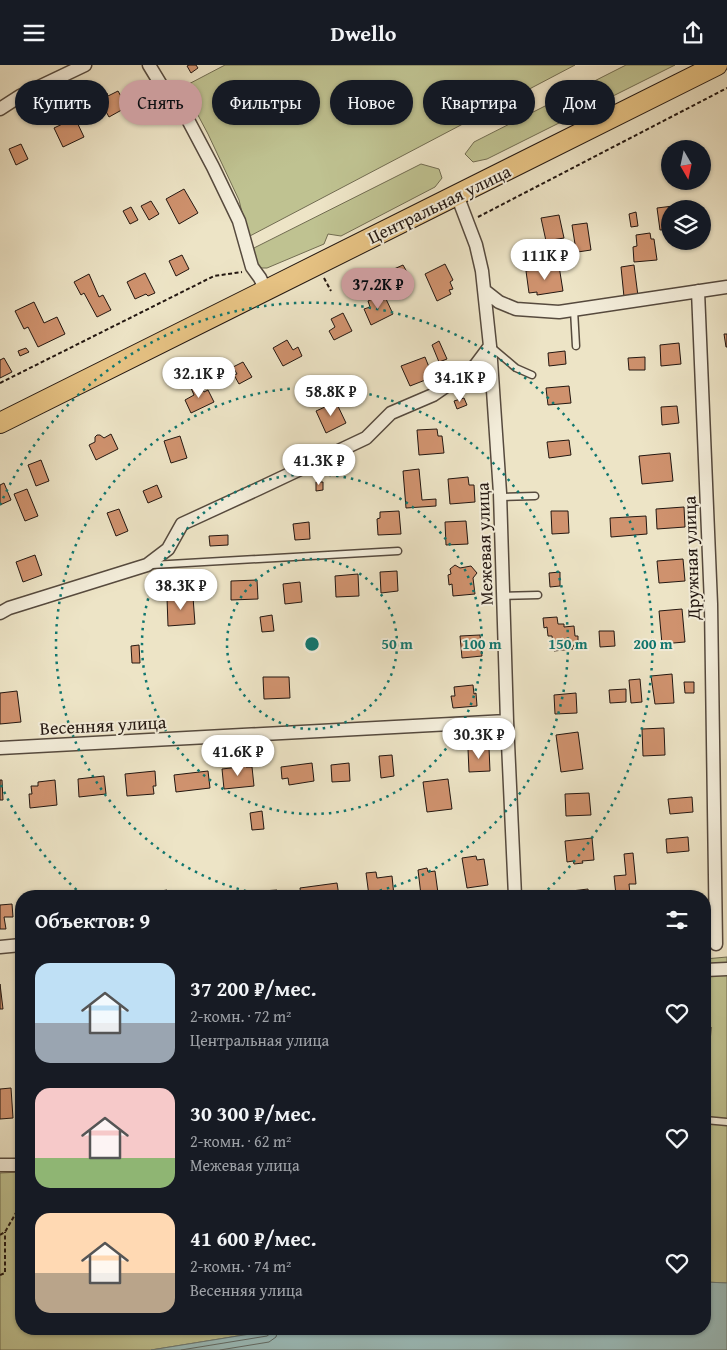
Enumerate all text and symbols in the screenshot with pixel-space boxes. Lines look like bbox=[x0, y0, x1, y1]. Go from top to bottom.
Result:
text: Dwello bbox=[331, 17, 396, 49]
icon: menu bbox=[20, 19, 48, 47]
icon: share bbox=[679, 19, 707, 47]
chip: Купить bbox=[15, 80, 109, 125]
chip: Снять bbox=[119, 80, 202, 125]
chip: Фильтры bbox=[212, 80, 320, 125]
chip: Новое bbox=[330, 80, 413, 125]
chip: Квартира bbox=[423, 80, 535, 125]
chip: Дом bbox=[545, 80, 615, 125]
north arrow bbox=[661, 140, 711, 190]
map controls bbox=[661, 140, 711, 250]
street label: Центральная улица bbox=[363, 157, 516, 250]
button: layers bbox=[661, 200, 711, 250]
pin: 111K ₽ bbox=[504, 239, 586, 281]
text: 111K ₽ bbox=[522, 243, 568, 267]
pin: 37.2K ₽ bbox=[332, 267, 424, 310]
text: 37.2K ₽ bbox=[352, 272, 404, 296]
pin: 32.1K ₽ bbox=[153, 357, 245, 399]
text: 32.1K ₽ bbox=[173, 361, 225, 385]
pin: 34.1K ₽ bbox=[414, 361, 506, 403]
text: 34.1K ₽ bbox=[434, 365, 486, 389]
pin: 58.8K ₽ bbox=[285, 375, 377, 417]
text: 58.8K ₽ bbox=[305, 379, 357, 403]
pin: 41.3K ₽ bbox=[273, 443, 365, 486]
text: 41.3K ₽ bbox=[293, 448, 345, 472]
street label: Межевая улица bbox=[468, 482, 500, 606]
street label: Дружная улица bbox=[675, 495, 707, 622]
pin: 38.3K ₽ bbox=[135, 569, 227, 611]
text: 38.3K ₽ bbox=[155, 573, 207, 597]
text: 50 m bbox=[381, 633, 413, 654]
text: 100 m bbox=[462, 633, 502, 654]
text: 150 m bbox=[548, 633, 588, 654]
text: 200 m bbox=[633, 633, 673, 654]
centre of rings bbox=[303, 635, 321, 653]
street label: Весенняя улица bbox=[39, 708, 167, 742]
pin: 30.3K ₽ bbox=[433, 717, 525, 760]
text: 30.3K ₽ bbox=[453, 722, 505, 746]
pin: 41.6K ₽ bbox=[192, 735, 284, 777]
text: 41.6K ₽ bbox=[212, 739, 264, 763]
text: Объектов: 9 bbox=[35, 905, 150, 936]
icon: filters bbox=[663, 906, 691, 934]
text: 37 200 ₽/мес. bbox=[190, 973, 316, 1004]
icon: home bbox=[75, 983, 135, 1043]
icon: heart bbox=[663, 999, 691, 1027]
text: 2-комн. · 72 m² bbox=[190, 1004, 291, 1028]
text: Центральная улица bbox=[190, 1028, 329, 1052]
text: 30 300 ₽/мес. bbox=[190, 1098, 316, 1129]
icon: home bbox=[75, 1108, 135, 1168]
icon: heart bbox=[663, 1124, 691, 1152]
text: 2-комн. · 62 m² bbox=[190, 1129, 291, 1153]
text: Межевая улица bbox=[190, 1153, 300, 1177]
text: 41 600 ₽/мес. bbox=[190, 1223, 316, 1254]
icon: home bbox=[75, 1233, 135, 1293]
icon: heart bbox=[663, 1249, 691, 1277]
text: 2-комн. · 74 m² bbox=[190, 1254, 291, 1278]
text: Весенняя улица bbox=[190, 1278, 303, 1302]

